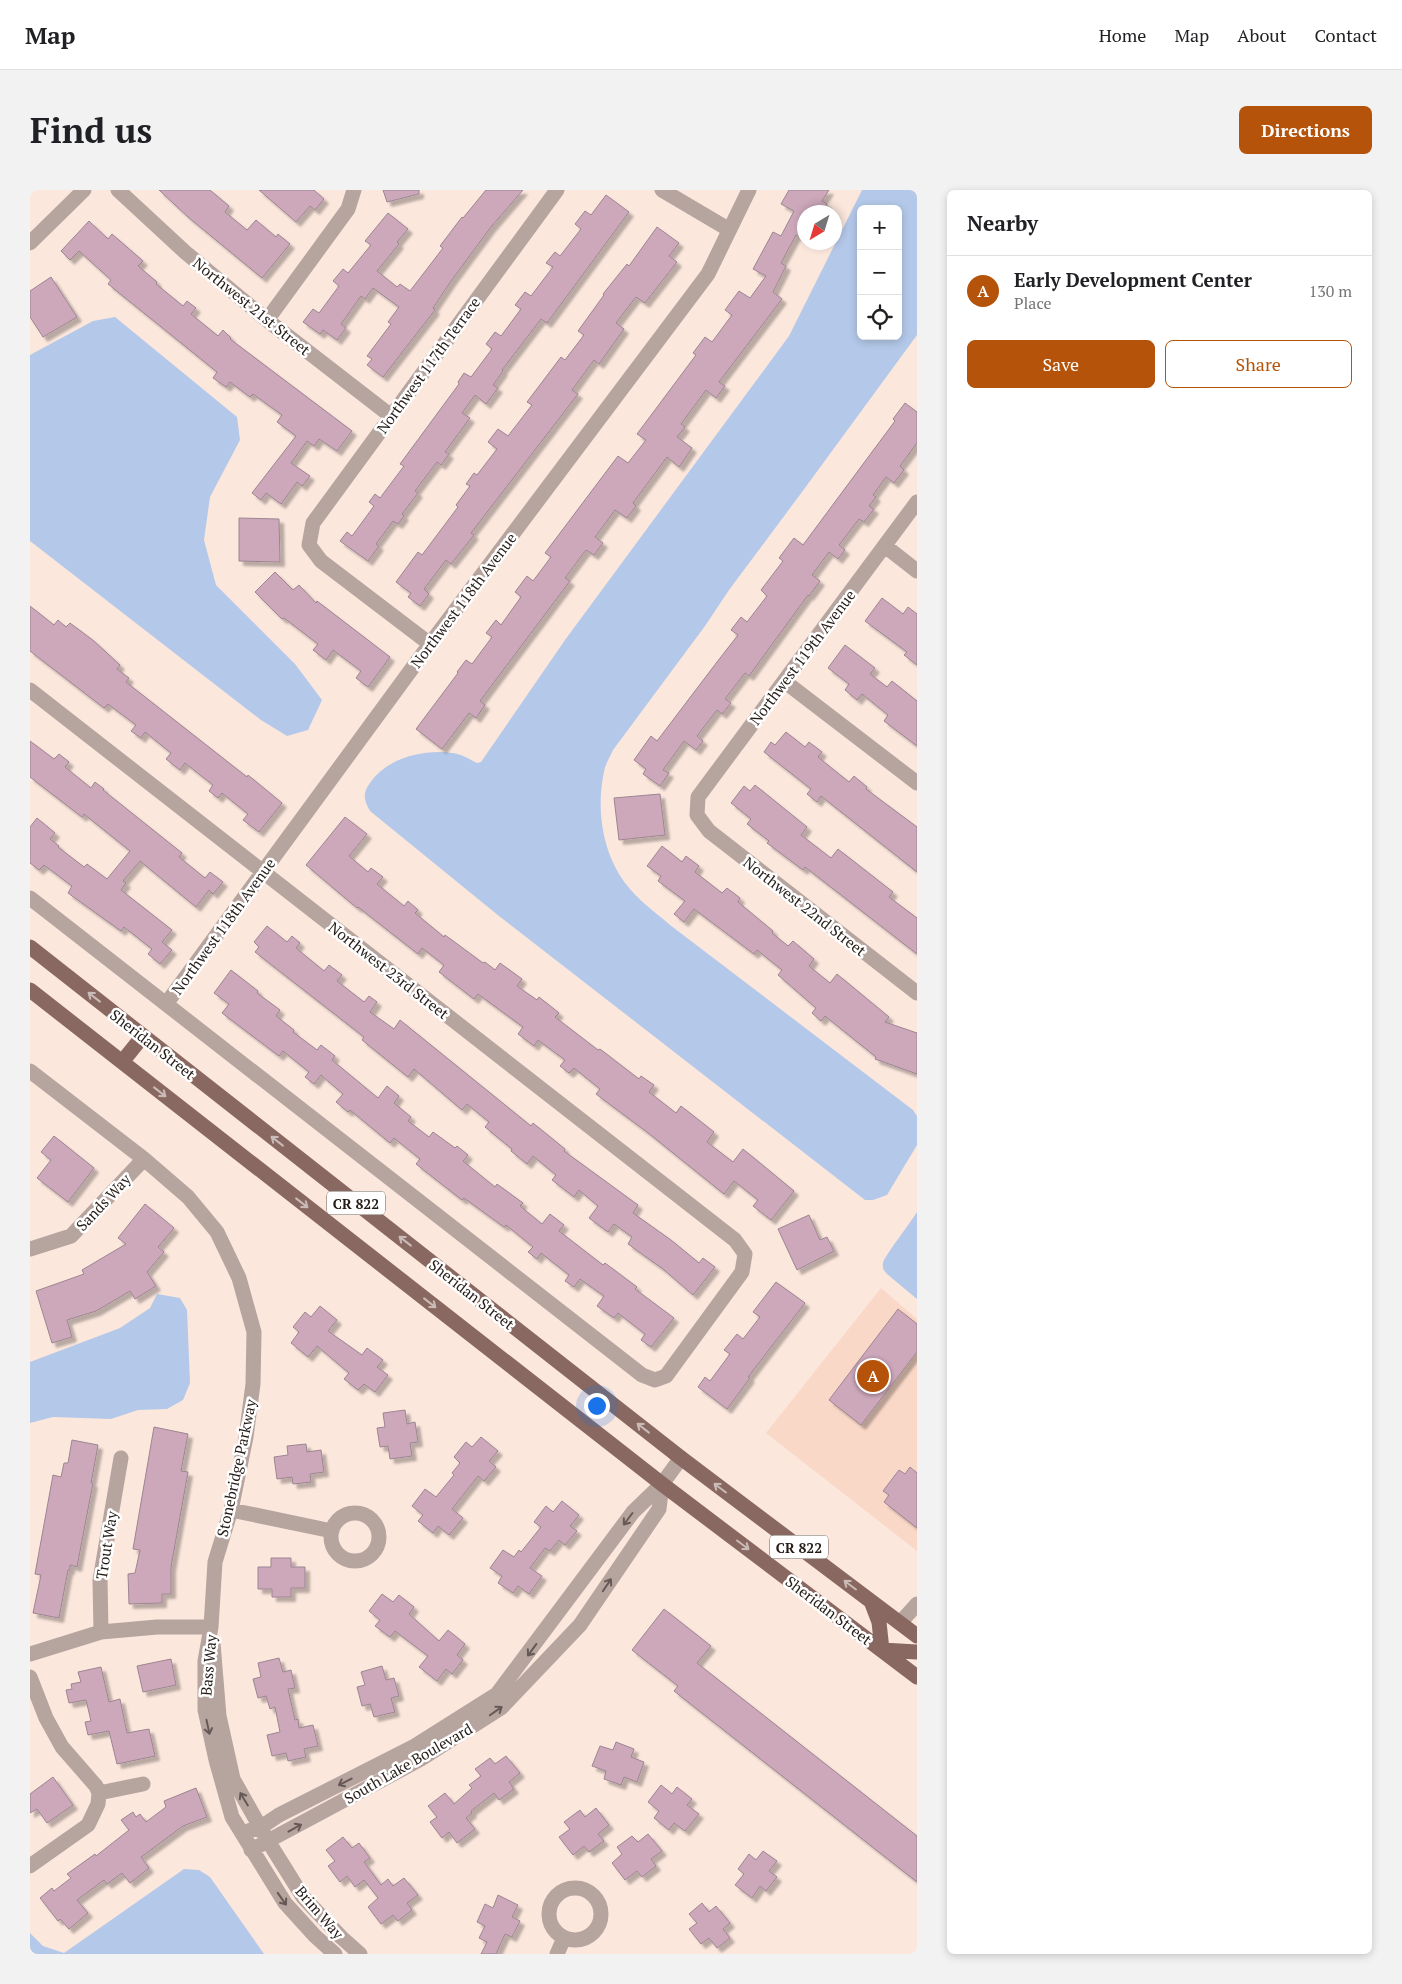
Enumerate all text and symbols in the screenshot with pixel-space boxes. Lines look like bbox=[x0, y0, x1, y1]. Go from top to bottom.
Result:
text: Map bbox=[25, 19, 75, 51]
text: Home bbox=[1099, 23, 1146, 47]
text: Map bbox=[1174, 23, 1209, 47]
text: About bbox=[1237, 23, 1286, 47]
text: Contact bbox=[1314, 23, 1377, 47]
button: Directions bbox=[1239, 106, 1372, 154]
text: Find us bbox=[30, 107, 152, 153]
north arrow bbox=[797, 205, 842, 250]
map controls bbox=[857, 205, 902, 340]
button: + bbox=[857, 205, 902, 250]
text: Nearby bbox=[967, 209, 1038, 237]
button: − bbox=[857, 250, 902, 295]
street label: Northwest 21st Street bbox=[189, 253, 315, 360]
text: Early Development Center bbox=[1014, 267, 1252, 292]
text: A bbox=[977, 280, 989, 302]
text: 130 m bbox=[1309, 280, 1352, 302]
text: Place bbox=[1014, 292, 1052, 314]
street label: Northwest 117th Terrace bbox=[372, 293, 484, 437]
button: locate bbox=[857, 295, 902, 340]
button: Save bbox=[967, 340, 1155, 388]
button: Share bbox=[1165, 340, 1352, 388]
street label: Northwest 118th Avenue bbox=[406, 528, 520, 672]
street label: Northwest 119th Avenue bbox=[745, 585, 859, 729]
street label: Northwest 22nd Street bbox=[740, 852, 871, 960]
street label: Northwest 118th Avenue bbox=[167, 854, 279, 998]
street label: Northwest 23rd Street bbox=[325, 917, 453, 1023]
one-way arrow bbox=[88, 992, 101, 1003]
street label: Sheridan Street bbox=[106, 1004, 200, 1084]
one-way arrow bbox=[153, 1086, 166, 1097]
one-way arrow bbox=[271, 1136, 284, 1147]
street label: Sands Way bbox=[71, 1169, 135, 1235]
road number: CR 822 bbox=[327, 1191, 385, 1214]
one-way arrow bbox=[295, 1197, 308, 1208]
one-way arrow bbox=[399, 1236, 412, 1247]
street label: Sheridan Street bbox=[425, 1254, 519, 1334]
one-way arrow bbox=[423, 1297, 436, 1308]
pin: A bbox=[857, 1357, 889, 1395]
your location bbox=[584, 1393, 610, 1419]
street label: Stonebridge Parkway bbox=[212, 1397, 260, 1539]
one-way arrow bbox=[637, 1423, 650, 1434]
one-way arrow bbox=[714, 1482, 727, 1493]
street label: Trout Way bbox=[91, 1509, 121, 1581]
one-way arrow bbox=[623, 1512, 633, 1526]
road number: CR 822 bbox=[770, 1535, 828, 1558]
one-way arrow bbox=[736, 1540, 750, 1550]
street label: Sheridan Street bbox=[782, 1571, 877, 1649]
one-way arrow bbox=[602, 1578, 612, 1592]
one-way arrow bbox=[844, 1580, 857, 1591]
street label: Bass Way bbox=[195, 1633, 221, 1697]
one-way arrow bbox=[527, 1643, 537, 1657]
one-way arrow bbox=[489, 1706, 503, 1716]
street label: South Lake Boulevard bbox=[340, 1718, 476, 1808]
one-way arrow bbox=[204, 1719, 213, 1735]
one-way arrow bbox=[337, 1777, 352, 1787]
one-way arrow bbox=[239, 1792, 249, 1806]
one-way arrow bbox=[287, 1822, 302, 1832]
street label: Brim Way bbox=[291, 1881, 349, 1943]
one-way arrow bbox=[277, 1892, 288, 1905]

